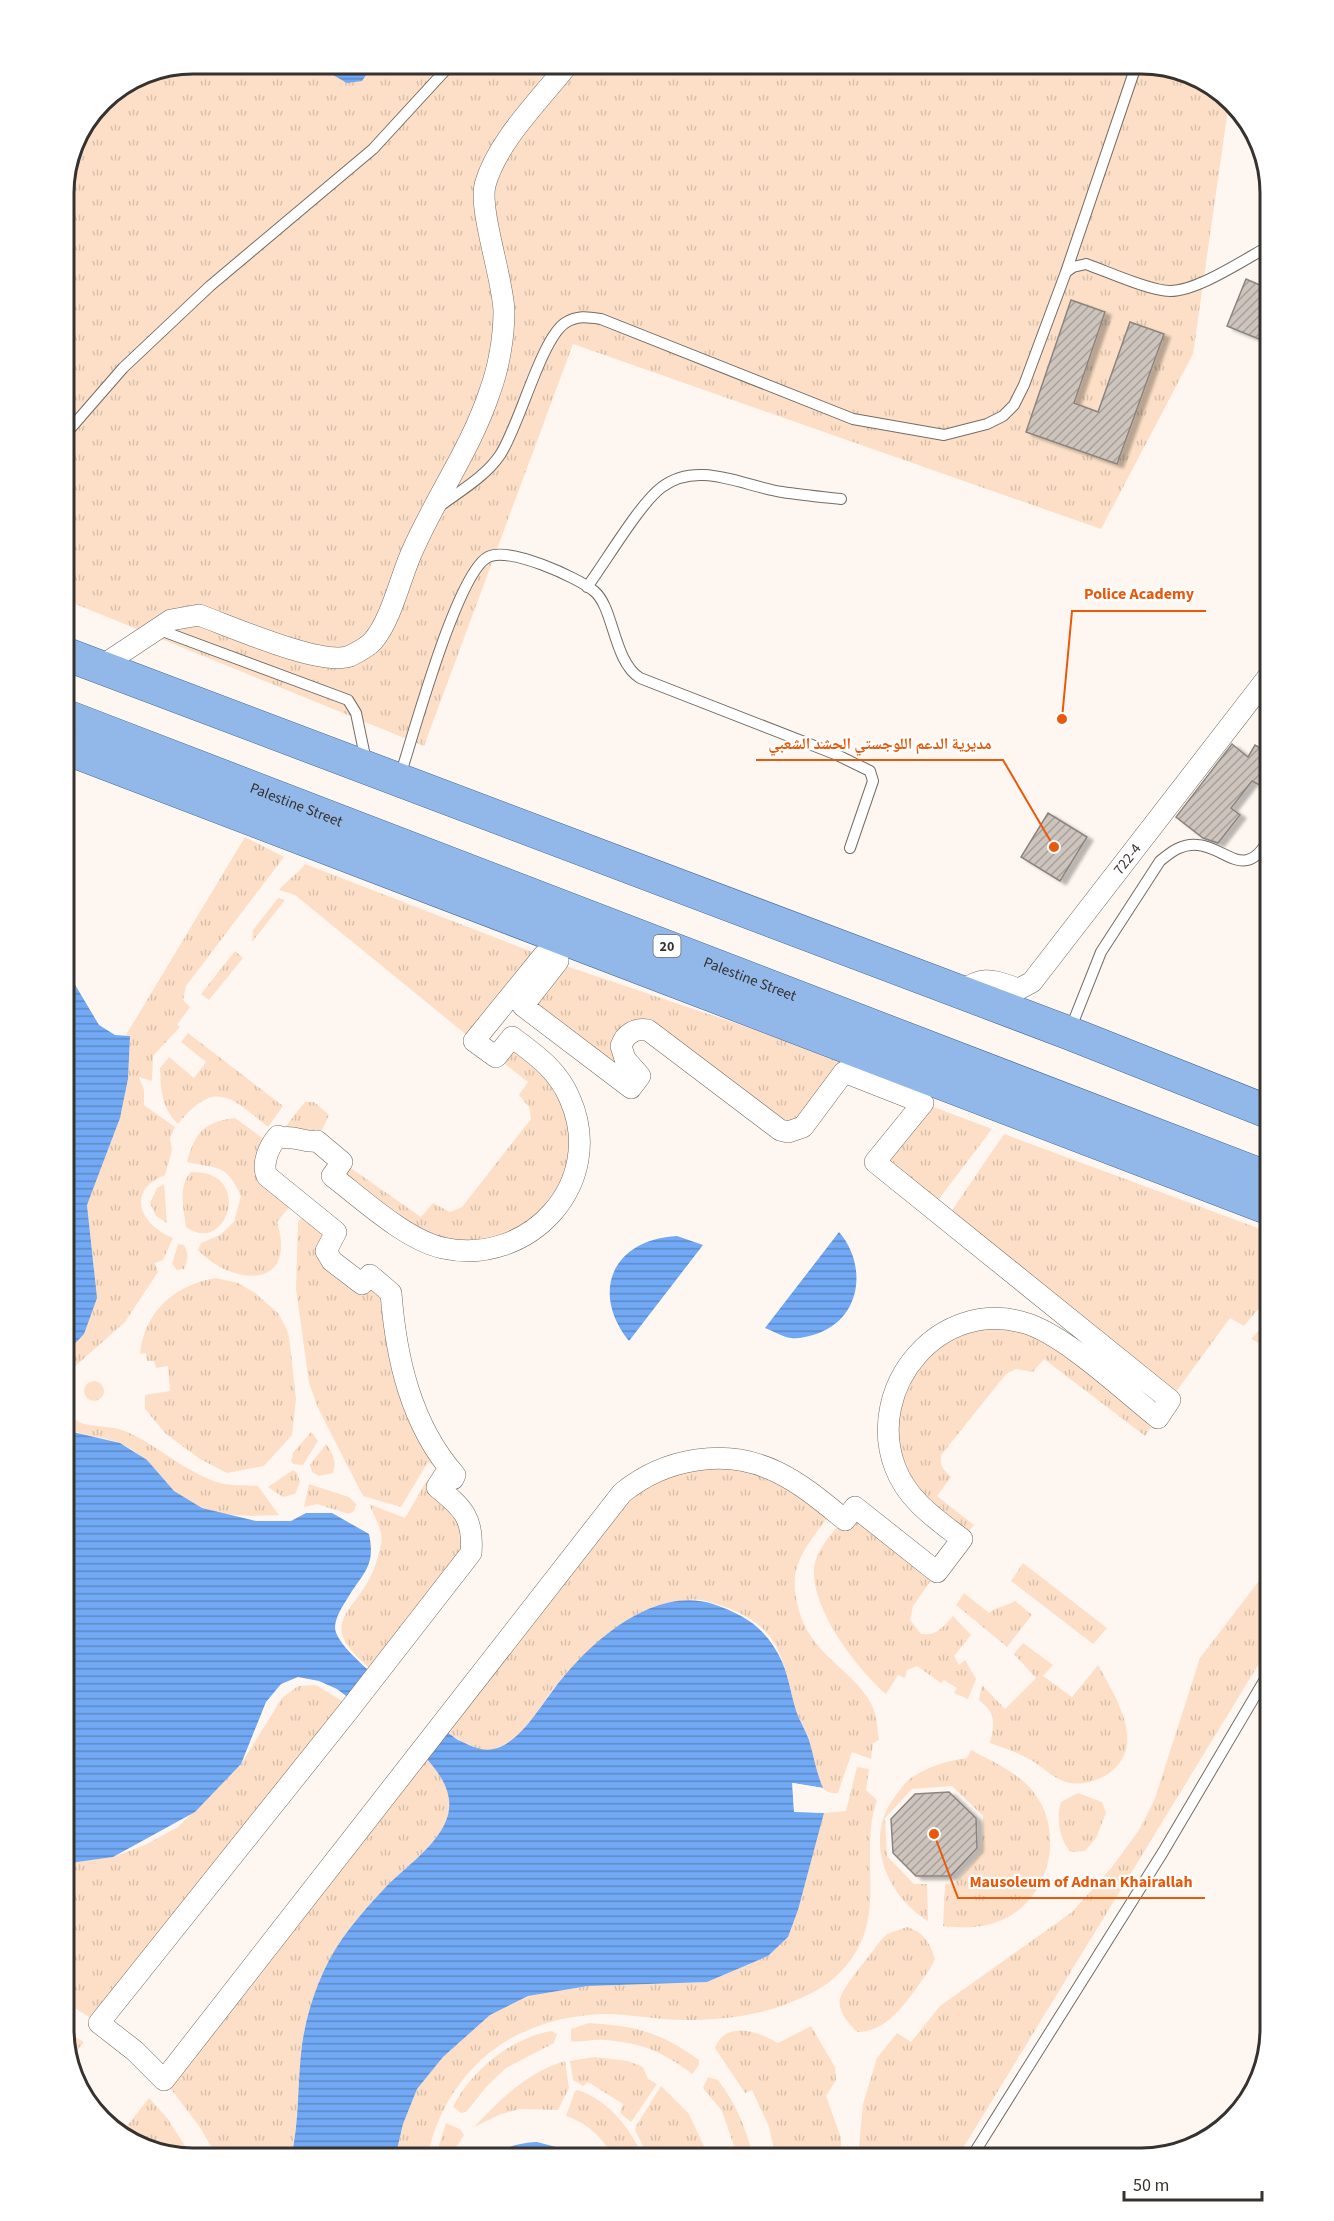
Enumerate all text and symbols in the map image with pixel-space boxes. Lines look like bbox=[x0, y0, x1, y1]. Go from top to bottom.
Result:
callout: Police Academy bbox=[1072, 577, 1206, 611]
text: Police Academy bbox=[1084, 583, 1195, 605]
callout: مديرية الدعم اللوجستي الحشد الشعبي bbox=[756, 726, 1003, 760]
text: مديرية الدعم اللوجستي الحشد الشعبي bbox=[768, 733, 992, 756]
street label: Palestine Street bbox=[247, 778, 346, 832]
street label: 722-4 bbox=[1109, 839, 1147, 879]
road number: 20 bbox=[654, 935, 680, 957]
street label: Palestine Street bbox=[700, 952, 799, 1007]
callout: Mausoleum of Adnan Khairallah bbox=[958, 1864, 1205, 1898]
text: Mausoleum of Adnan Khairallah bbox=[969, 1871, 1193, 1893]
scale bar bbox=[1124, 2164, 1262, 2202]
text: 50 m bbox=[1133, 2173, 1169, 2198]

